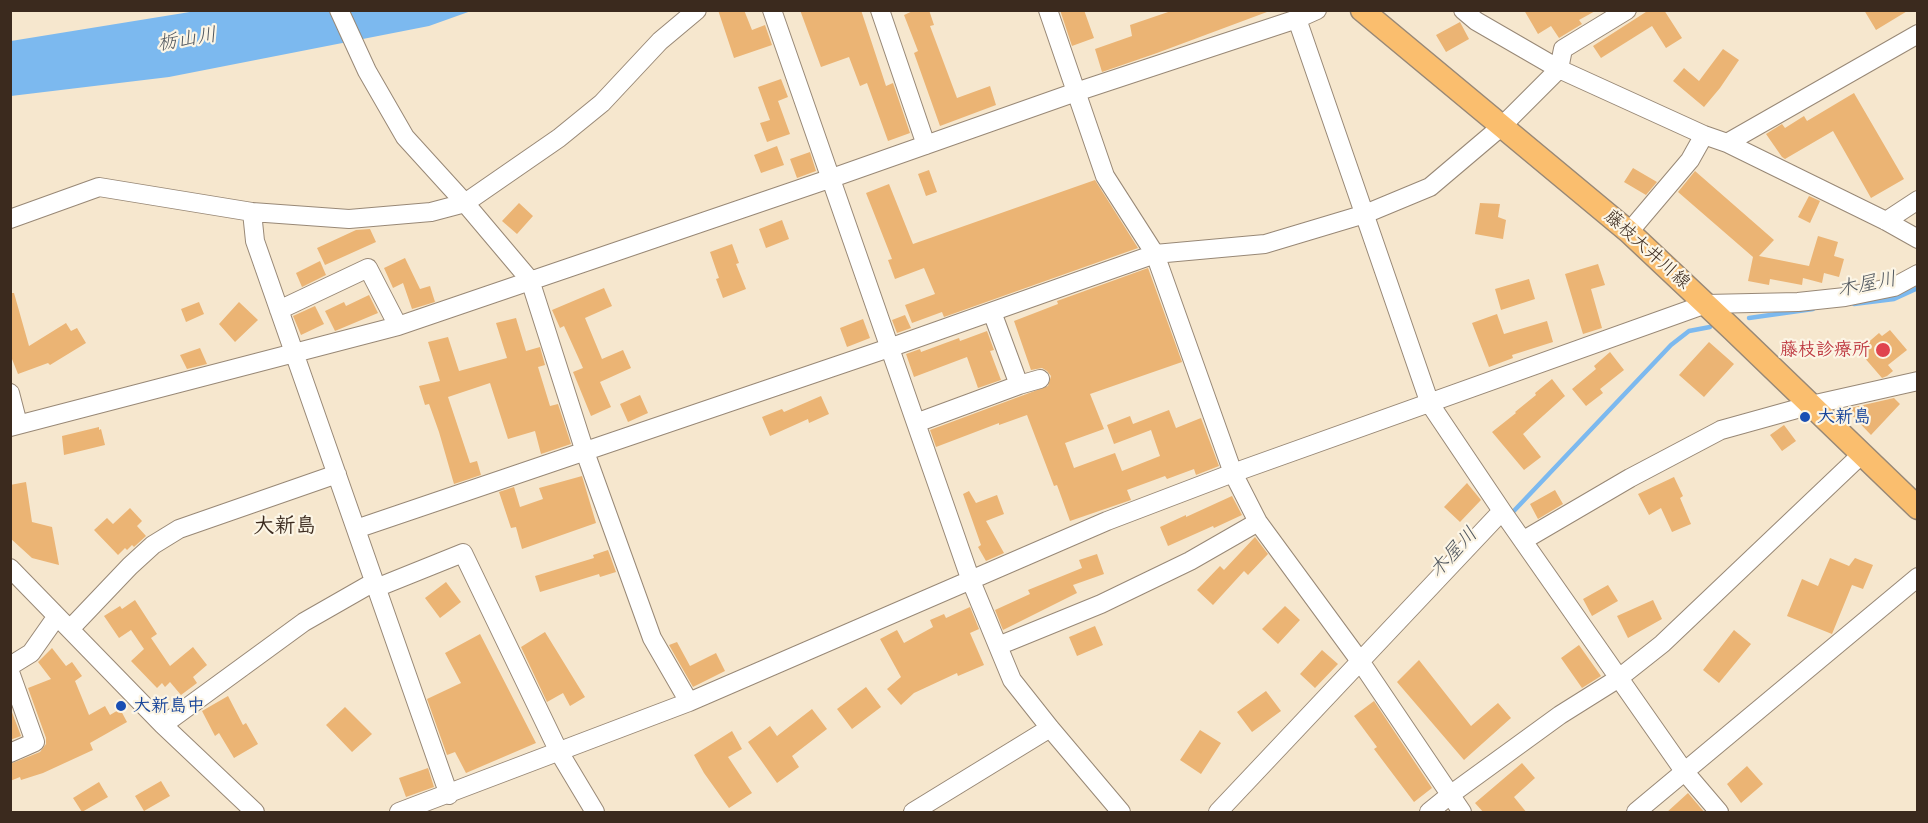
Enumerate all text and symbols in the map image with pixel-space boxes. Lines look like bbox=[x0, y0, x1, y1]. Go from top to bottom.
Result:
water label: 栃山川 bbox=[155, 23, 219, 57]
street label: 藤枝大井川線 bbox=[1600, 206, 1694, 294]
water label: 木屋川 bbox=[1835, 267, 1899, 303]
place label: 藤枝診療所 bbox=[1780, 339, 1870, 361]
marker: 藤枝診療所 bbox=[1874, 341, 1892, 359]
place label: 大新島 bbox=[1817, 406, 1871, 428]
marker: 大新島 bbox=[1798, 410, 1812, 424]
district label: 大新島 bbox=[254, 514, 316, 540]
water label: 木屋川 bbox=[1425, 523, 1483, 583]
place label: 大新島中 bbox=[133, 695, 205, 717]
marker: 大新島中 bbox=[114, 699, 128, 713]

